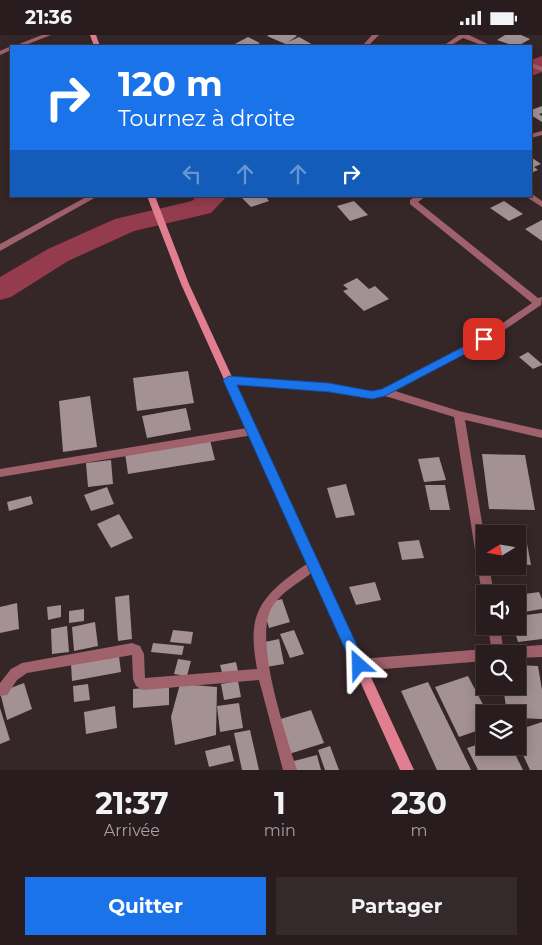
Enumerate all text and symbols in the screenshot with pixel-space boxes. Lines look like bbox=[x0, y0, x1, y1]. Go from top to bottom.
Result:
text: 21:36 bbox=[25, 6, 72, 29]
text: 120 m bbox=[118, 62, 223, 105]
icon: right bbox=[35, 65, 100, 130]
text: Tournez à droite bbox=[118, 105, 295, 132]
icon: left bbox=[178, 160, 206, 188]
icon: ahead bbox=[231, 160, 259, 188]
icon: ahead bbox=[284, 160, 312, 188]
icon: right bbox=[337, 160, 365, 188]
pin bbox=[463, 318, 505, 360]
icon: arrive bbox=[470, 325, 498, 353]
north arrow bbox=[476, 525, 526, 575]
map controls bbox=[476, 525, 526, 755]
button: sound bbox=[476, 585, 526, 635]
position arrow bbox=[332, 638, 384, 690]
button: search bbox=[476, 645, 526, 695]
button: layers bbox=[476, 705, 526, 755]
text: 21:37 bbox=[95, 785, 169, 822]
text: 1 bbox=[274, 785, 286, 822]
text: 230 bbox=[391, 785, 447, 822]
text: Arrivée bbox=[104, 821, 160, 840]
text: min bbox=[264, 821, 296, 840]
text: m bbox=[410, 821, 427, 840]
button: Quitter bbox=[25, 877, 266, 935]
button: Partager bbox=[276, 877, 517, 935]

